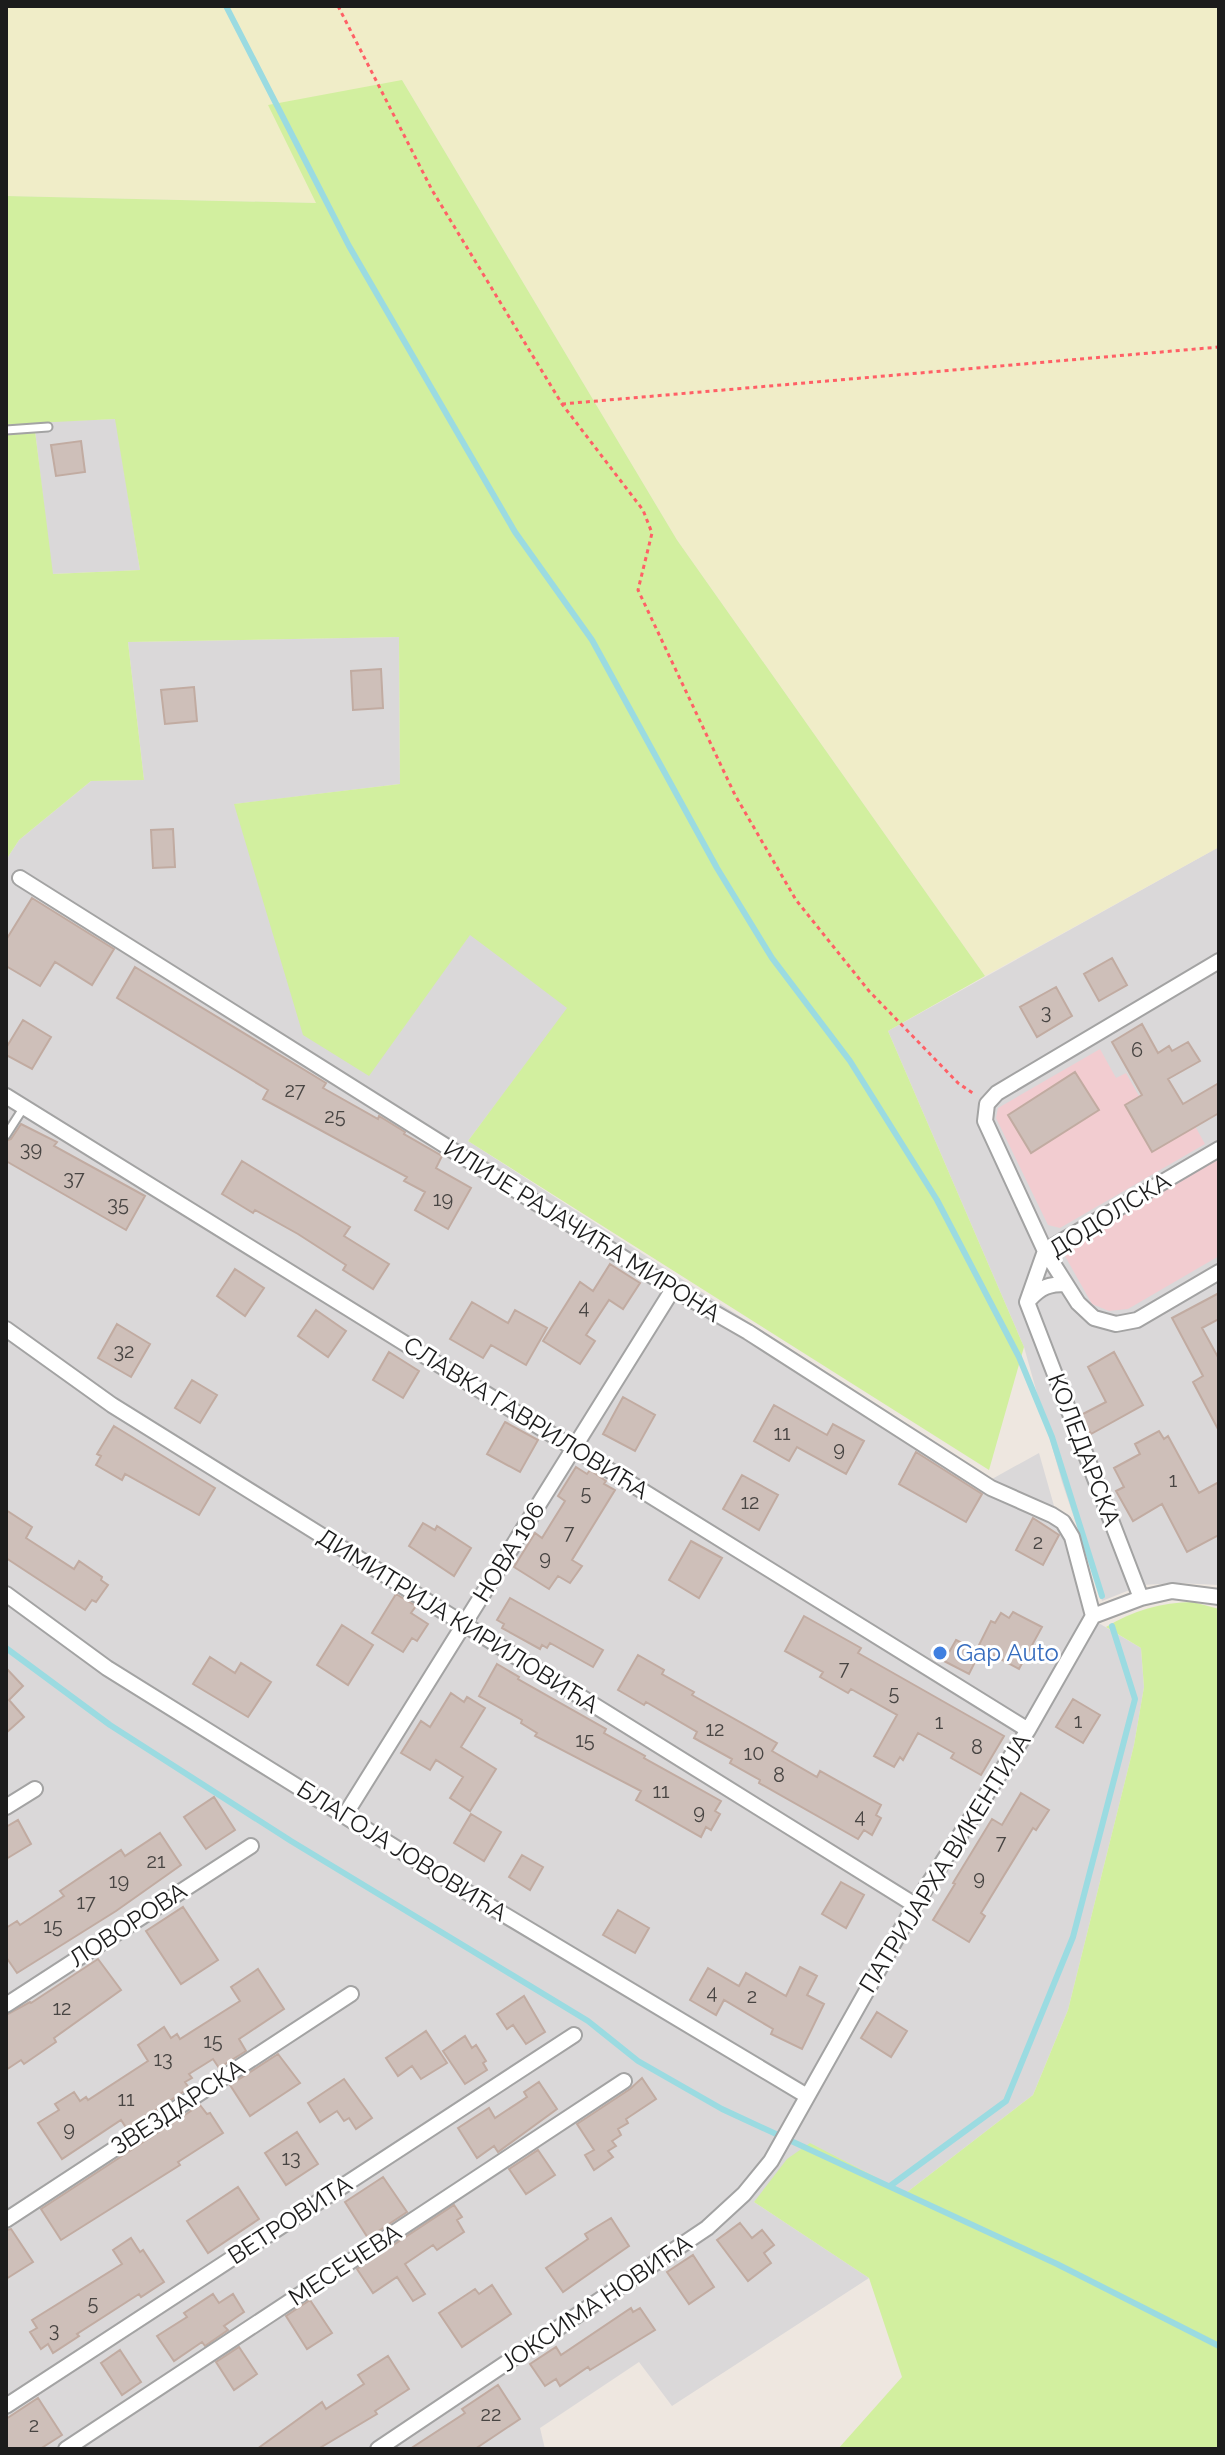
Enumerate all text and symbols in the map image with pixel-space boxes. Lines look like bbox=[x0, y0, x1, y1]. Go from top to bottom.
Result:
house number: 3 bbox=[1041, 1000, 1051, 1024]
house number: 6 bbox=[1131, 1038, 1143, 1062]
house number: 27 bbox=[284, 1078, 306, 1102]
house number: 25 bbox=[324, 1104, 346, 1128]
street label: ИЛИЈЕ РАЈАЧИЋА МИРОНА bbox=[439, 1133, 726, 1328]
house number: 39 bbox=[20, 1137, 42, 1161]
house number: 37 bbox=[63, 1166, 85, 1190]
street label: ДОДОЛСКА bbox=[1044, 1166, 1176, 1263]
house number: 19 bbox=[433, 1187, 453, 1211]
house number: 35 bbox=[107, 1192, 129, 1216]
house number: 4 bbox=[579, 1295, 590, 1319]
street label: СЛАВКА ГАВРИЛОВИЋА bbox=[398, 1330, 654, 1505]
house number: 32 bbox=[113, 1339, 135, 1363]
street label: КОЛЕДАРСКА bbox=[1042, 1369, 1127, 1530]
house number: 11 bbox=[773, 1421, 791, 1445]
house number: 9 bbox=[833, 1437, 845, 1461]
house number: 1 bbox=[1169, 1468, 1178, 1492]
house number: 5 bbox=[581, 1481, 592, 1505]
house number: 12 bbox=[741, 1490, 759, 1514]
street label: НОВА 106 bbox=[466, 1496, 551, 1607]
house number: 7 bbox=[564, 1520, 575, 1544]
street label: ДИМИТРИЈА КИРИЛОВИЋА bbox=[312, 1522, 604, 1719]
house number: 2 bbox=[1033, 1530, 1043, 1554]
house number: 9 bbox=[539, 1546, 551, 1570]
place label: Gap Auto bbox=[956, 1638, 1059, 1667]
marker: Gap Auto bbox=[931, 1644, 949, 1662]
house number: 7 bbox=[839, 1656, 850, 1680]
house number: 5 bbox=[889, 1681, 900, 1705]
house number: 1 bbox=[1074, 1709, 1083, 1733]
house number: 1 bbox=[935, 1710, 944, 1734]
house number: 12 bbox=[706, 1717, 724, 1741]
house number: 15 bbox=[575, 1728, 595, 1752]
street label: ПАТРИЈАРХА ВИКЕНТИЈА bbox=[853, 1728, 1036, 1998]
house number: 8 bbox=[971, 1735, 983, 1759]
house number: 10 bbox=[744, 1741, 764, 1765]
house number: 8 bbox=[773, 1763, 785, 1787]
street label: БЛАГОЈА ЈОВОВИЋА bbox=[292, 1774, 513, 1927]
house number: 11 bbox=[652, 1779, 670, 1803]
house number: 9 bbox=[693, 1800, 705, 1824]
house number: 4 bbox=[855, 1804, 866, 1828]
house number: 7 bbox=[996, 1830, 1007, 1854]
house number: 21 bbox=[147, 1849, 166, 1873]
house number: 9 bbox=[973, 1866, 985, 1890]
house number: 19 bbox=[109, 1869, 129, 1893]
street label: ЛОВОРОВА bbox=[64, 1876, 192, 1973]
house number: 17 bbox=[76, 1890, 96, 1914]
house number: 15 bbox=[43, 1914, 63, 1938]
house number: 4 bbox=[707, 1980, 718, 2004]
house number: 2 bbox=[747, 1984, 757, 2008]
house number: 12 bbox=[53, 1996, 71, 2020]
house number: 15 bbox=[203, 2029, 223, 2053]
house number: 13 bbox=[153, 2047, 173, 2071]
street label: ЗВЕЗДАРСКА bbox=[105, 2053, 250, 2161]
house number: 11 bbox=[117, 2087, 135, 2111]
house number: 9 bbox=[63, 2117, 75, 2141]
house number: 13 bbox=[281, 2146, 301, 2170]
street label: ВЕТРОВИТА bbox=[222, 2169, 357, 2270]
street label: МЕСЕЧЕВА bbox=[283, 2217, 406, 2312]
street label: ЈОКСИМА НОВИЋА bbox=[494, 2228, 697, 2377]
house number: 5 bbox=[88, 2291, 99, 2315]
house number: 3 bbox=[49, 2318, 59, 2342]
house number: 22 bbox=[481, 2402, 501, 2426]
house number: 2 bbox=[29, 2413, 39, 2437]

